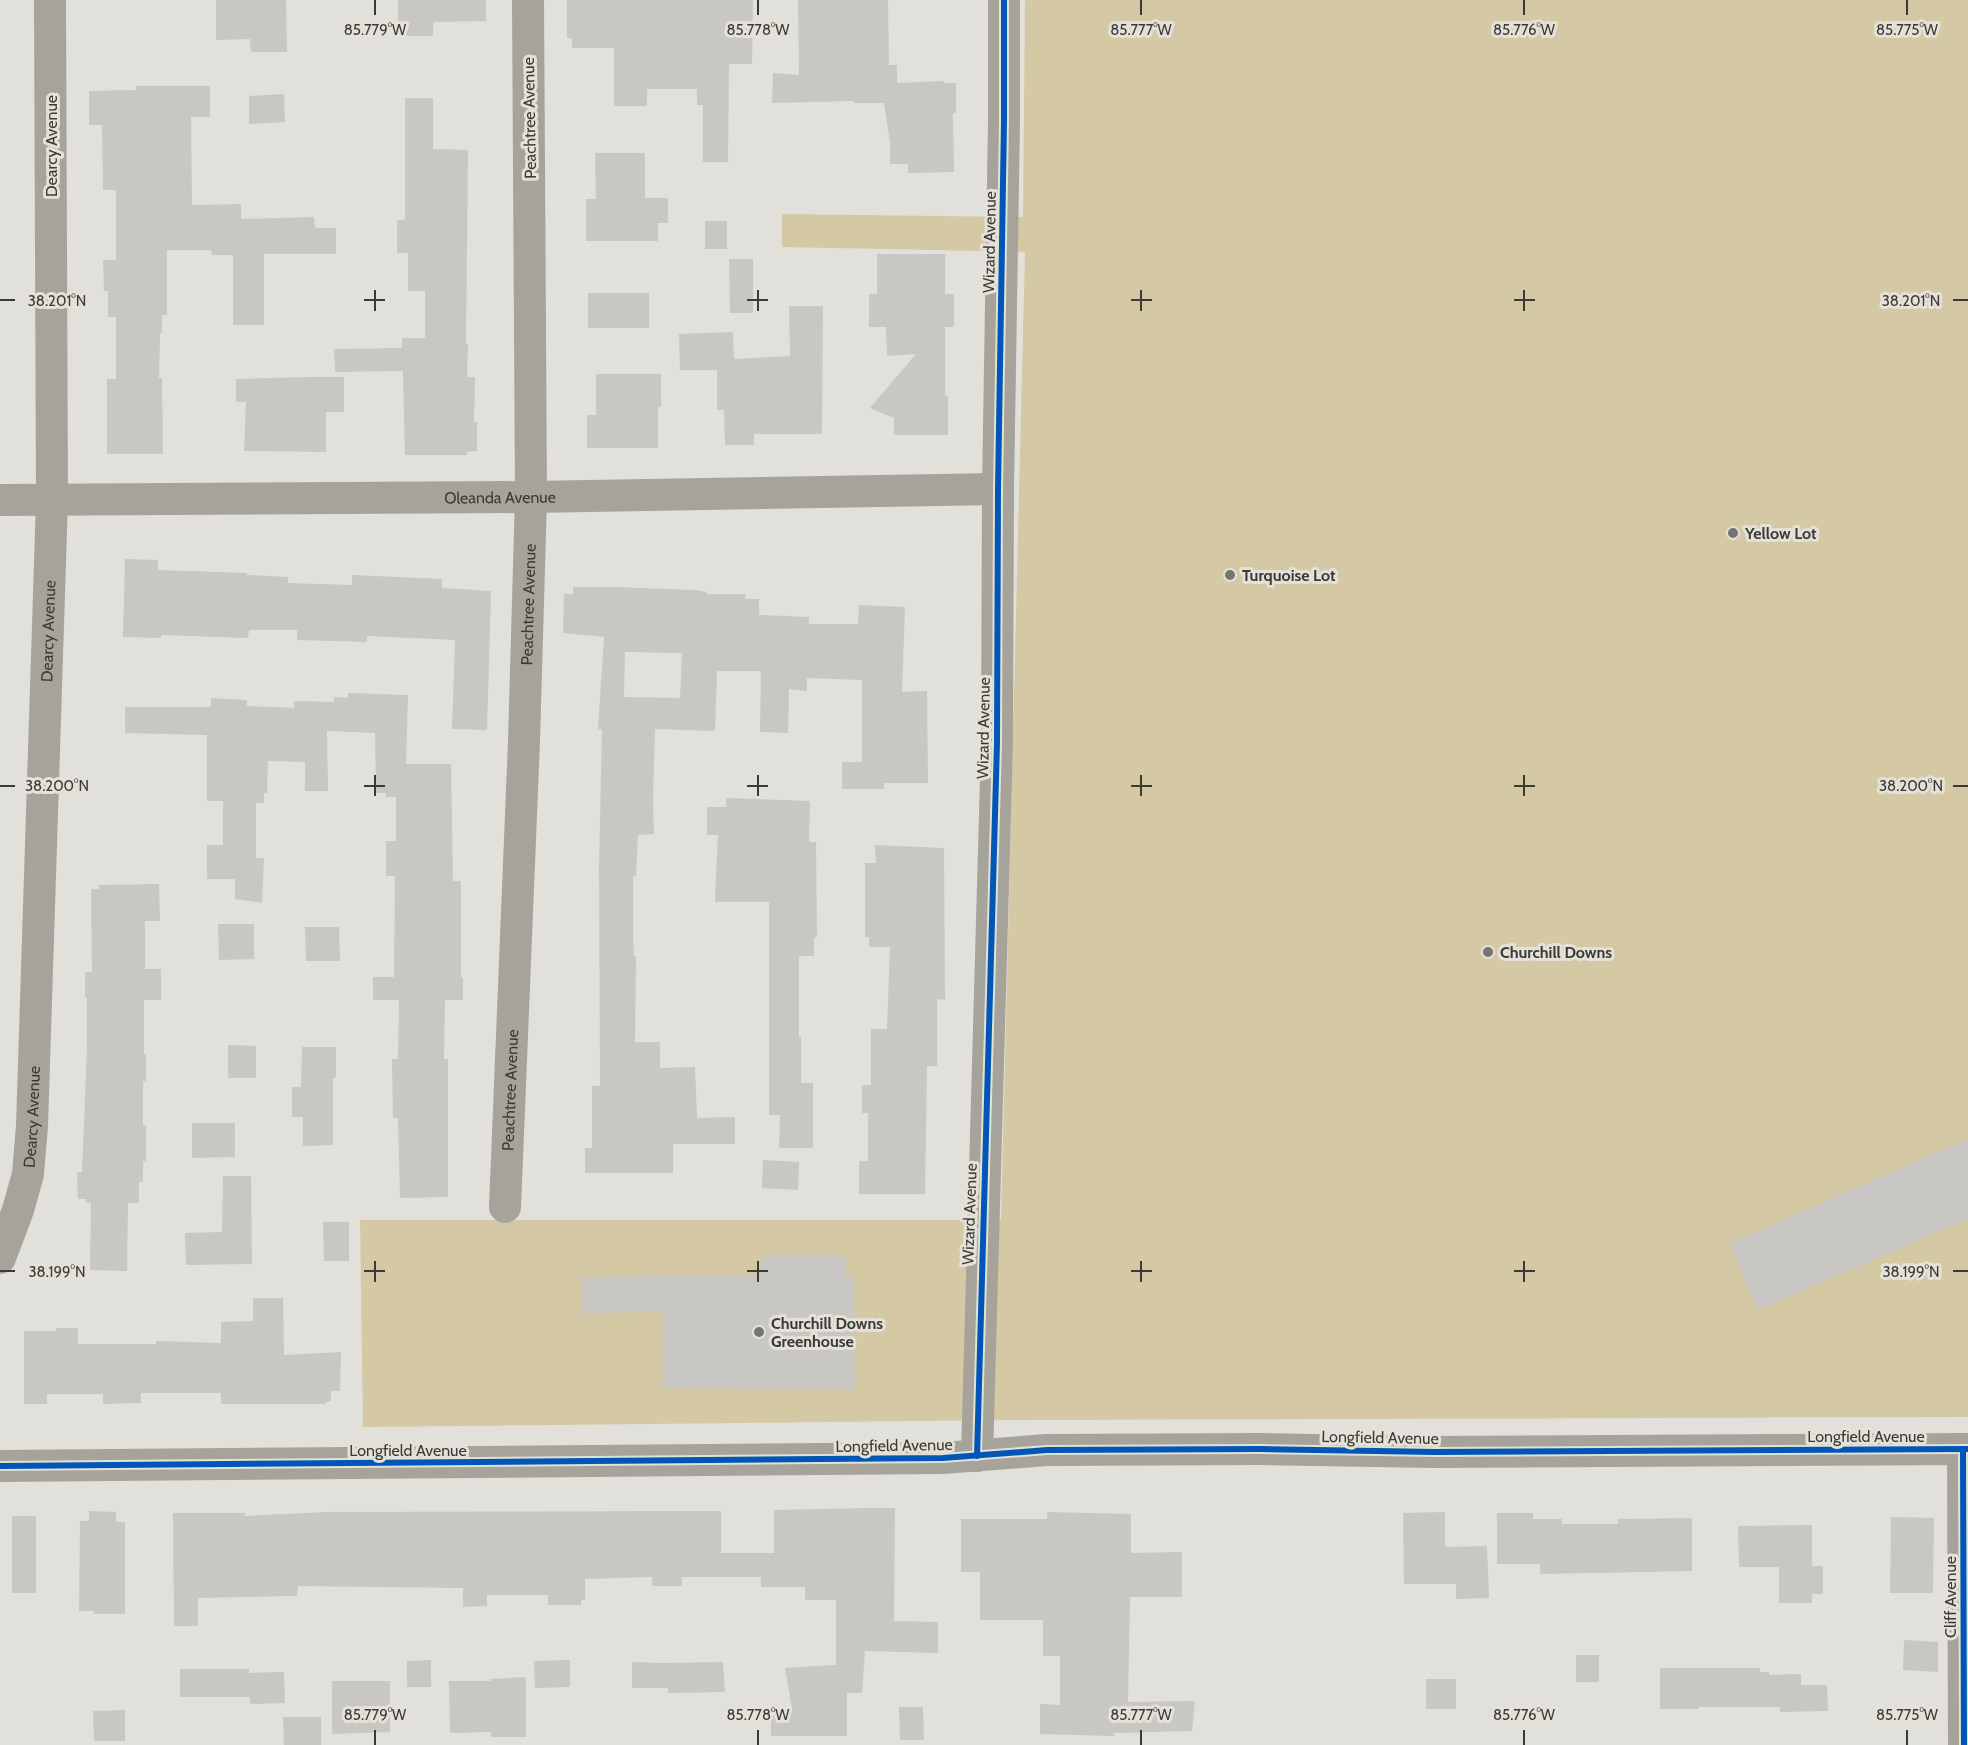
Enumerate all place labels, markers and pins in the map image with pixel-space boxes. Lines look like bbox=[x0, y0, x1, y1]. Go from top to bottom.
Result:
place label: Yellow Lot bbox=[1744, 524, 1817, 543]
marker: Yellow Lot bbox=[1726, 526, 1740, 540]
place label: Turquoise Lot bbox=[1242, 566, 1336, 585]
marker: Turquoise Lot bbox=[1223, 568, 1237, 582]
place label: Churchill Downs bbox=[1500, 943, 1612, 962]
marker: Churchill Downs bbox=[1481, 945, 1495, 959]
place label: Churchill Downs Greenhouse bbox=[771, 1314, 883, 1351]
marker: Churchill Downs Greenhouse bbox=[752, 1325, 766, 1339]

